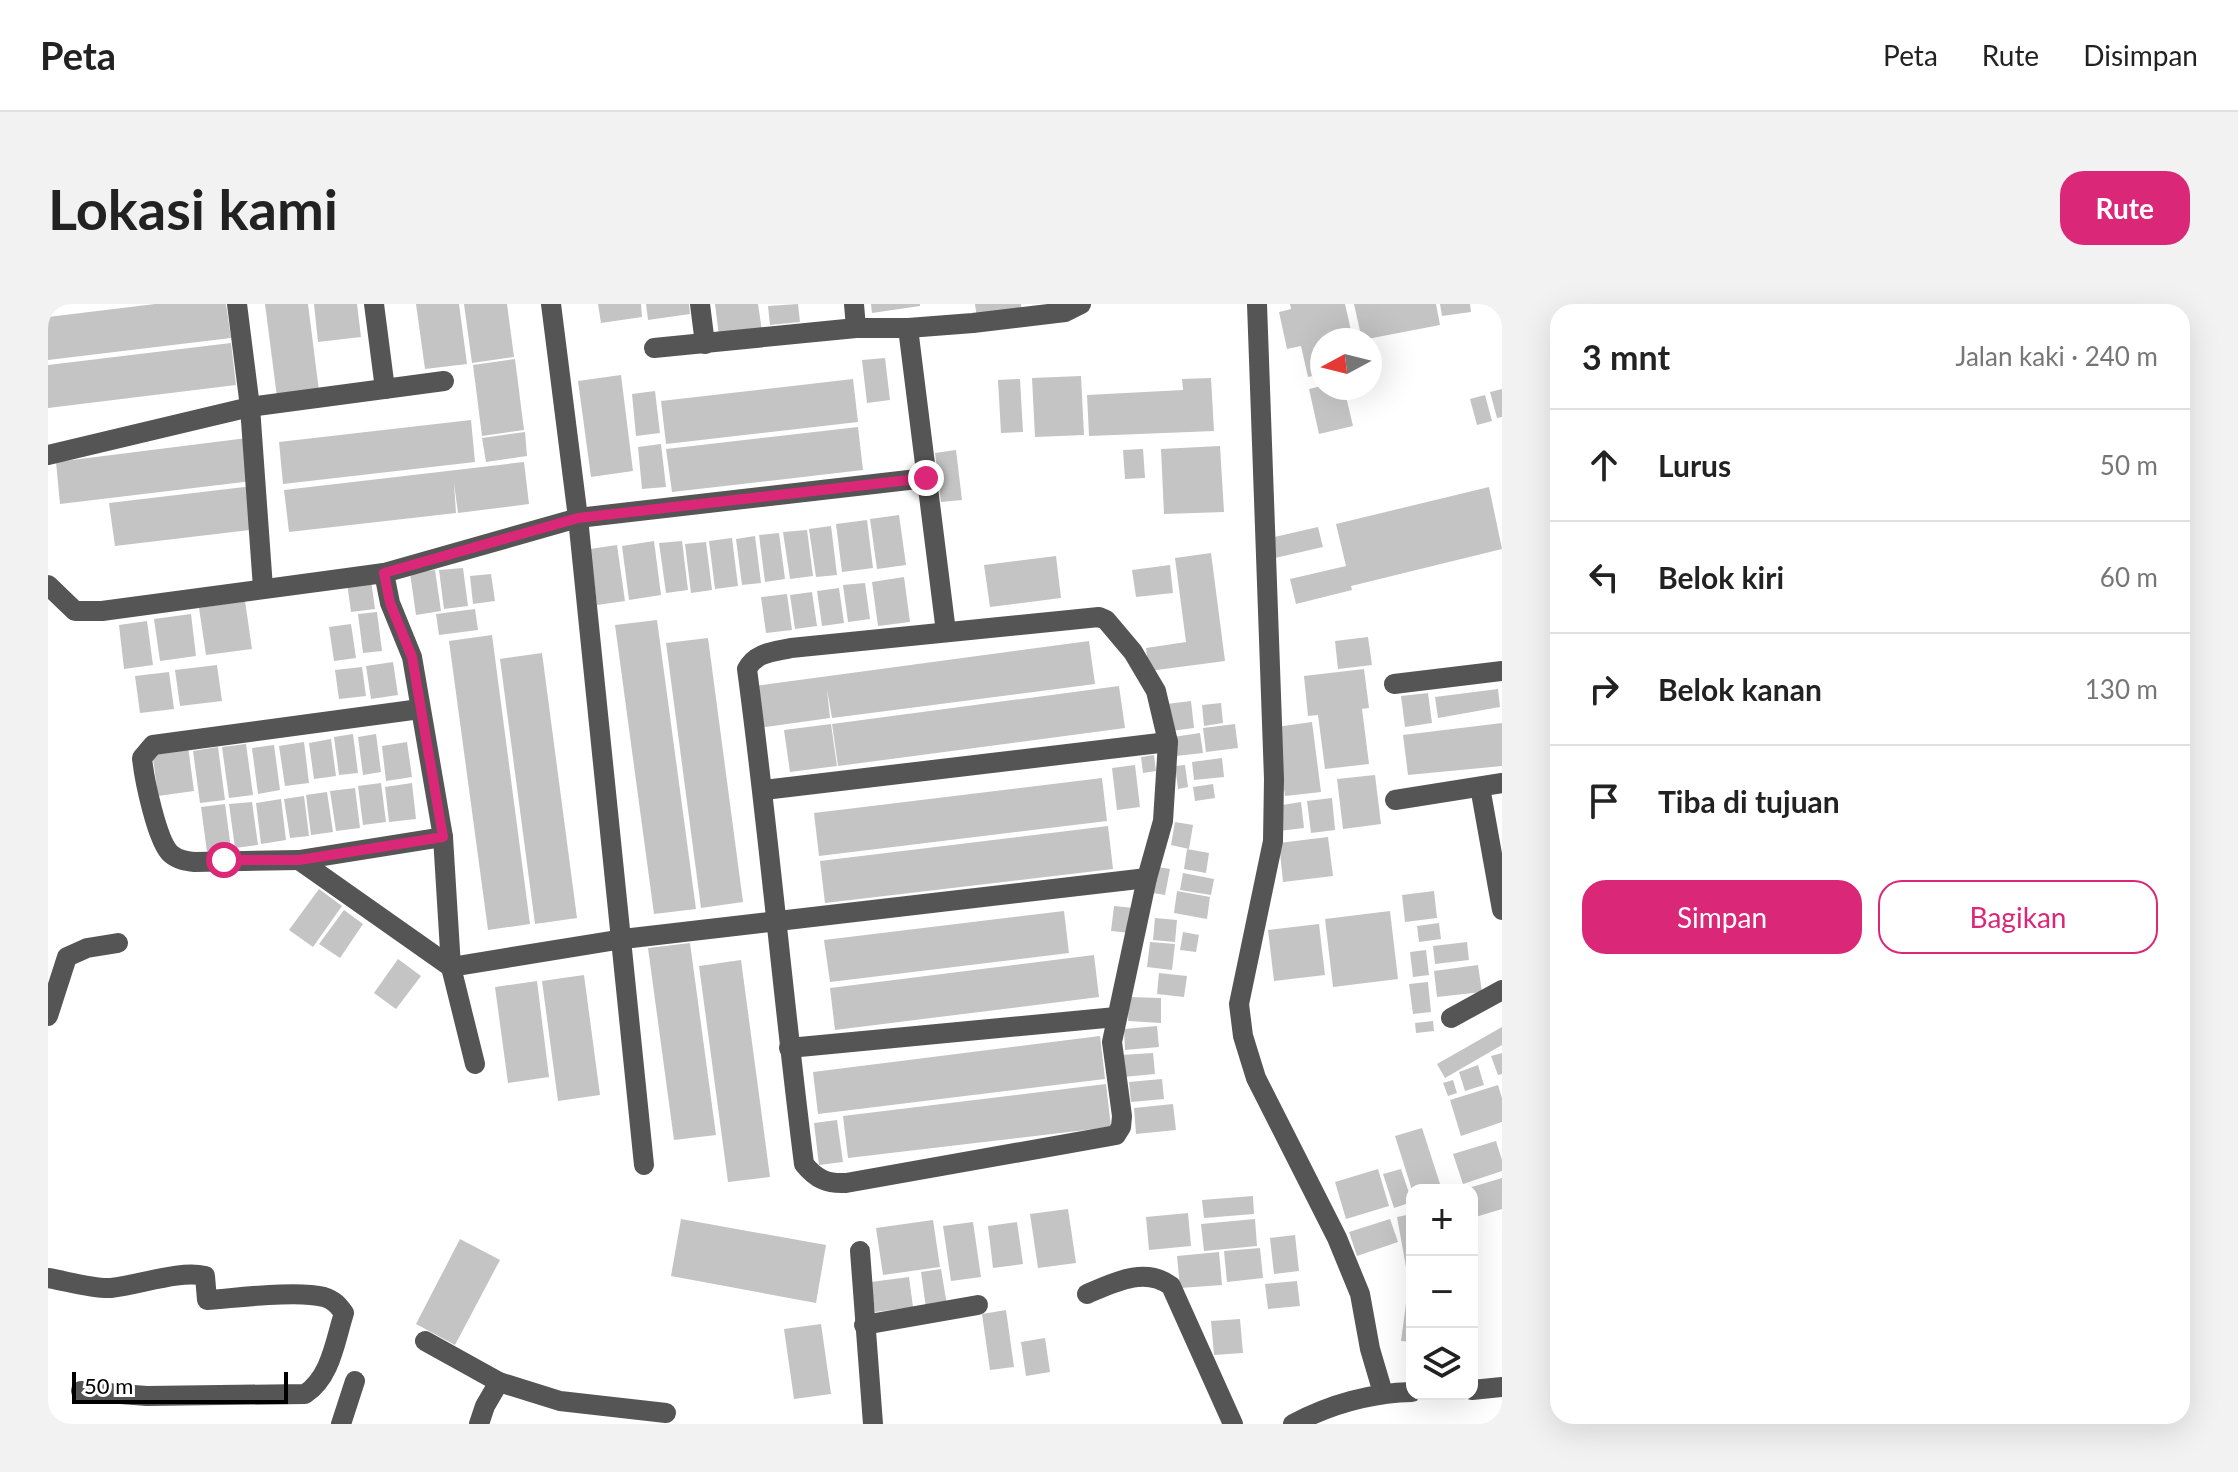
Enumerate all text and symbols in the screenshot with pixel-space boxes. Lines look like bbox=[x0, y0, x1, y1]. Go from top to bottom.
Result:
text: Peta bbox=[40, 32, 116, 78]
text: Peta bbox=[1883, 38, 1938, 72]
text: Rute bbox=[1982, 38, 2039, 72]
text: Disimpan bbox=[2083, 38, 2198, 72]
button: Rute bbox=[2060, 171, 2190, 245]
text: Lokasi kami bbox=[48, 175, 338, 242]
north arrow bbox=[1310, 328, 1382, 400]
text: 3 mnt bbox=[1582, 336, 1670, 377]
text: Jalan kaki · 240 m bbox=[1955, 340, 2158, 372]
icon: ahead bbox=[1582, 443, 1626, 487]
text: Lurus bbox=[1658, 447, 1731, 483]
text: 50 m bbox=[2100, 449, 2158, 481]
route end bbox=[908, 460, 944, 496]
icon: left bbox=[1582, 555, 1626, 599]
text: Belok kiri bbox=[1658, 559, 1784, 595]
text: 60 m bbox=[2100, 561, 2158, 593]
icon: right bbox=[1582, 667, 1626, 711]
text: Belok kanan bbox=[1658, 671, 1822, 707]
text: 130 m bbox=[2085, 673, 2158, 705]
icon: arrive bbox=[1582, 779, 1626, 823]
text: Tiba di tujuan bbox=[1658, 783, 1840, 819]
route start bbox=[206, 842, 242, 878]
button: Simpan bbox=[1582, 880, 1862, 954]
button: Bagikan bbox=[1878, 880, 2158, 954]
map controls bbox=[1406, 1184, 1478, 1400]
button: + bbox=[1406, 1184, 1478, 1256]
button: − bbox=[1406, 1256, 1478, 1328]
button: layers bbox=[1406, 1328, 1478, 1400]
scale bar bbox=[72, 1368, 288, 1404]
text: 50 m bbox=[84, 1372, 133, 1399]

